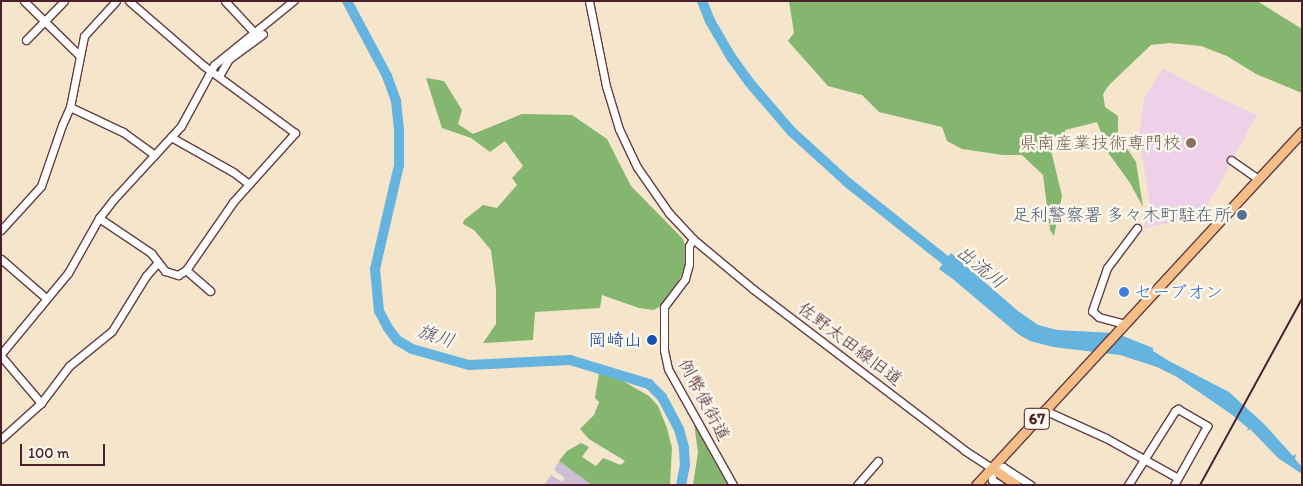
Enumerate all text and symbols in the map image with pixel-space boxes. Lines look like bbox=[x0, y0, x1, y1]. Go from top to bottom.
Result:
place label: 県南産業技術専門校 bbox=[1019, 132, 1181, 154]
marker: 県南産業技術専門校 bbox=[1185, 137, 1197, 149]
place label: 足利警察署 多々木町駐在所 bbox=[1012, 204, 1232, 226]
marker: 足利警察署 多々木町駐在所 bbox=[1236, 209, 1248, 221]
water label: 出流川 bbox=[952, 240, 1010, 294]
place label: セーブオン bbox=[1134, 281, 1224, 303]
marker: セーブオン bbox=[1118, 286, 1130, 298]
street label: 佐野太田線旧道 bbox=[793, 297, 907, 391]
water label: 旗川 bbox=[414, 319, 458, 353]
place label: 岡崎山 bbox=[588, 329, 642, 351]
marker: 岡崎山 bbox=[646, 334, 658, 346]
street label: 例幣使街道 bbox=[673, 355, 735, 445]
road number: 67 bbox=[1023, 406, 1051, 432]
scale bar bbox=[22, 434, 108, 466]
text: 100 m bbox=[28, 444, 69, 462]

